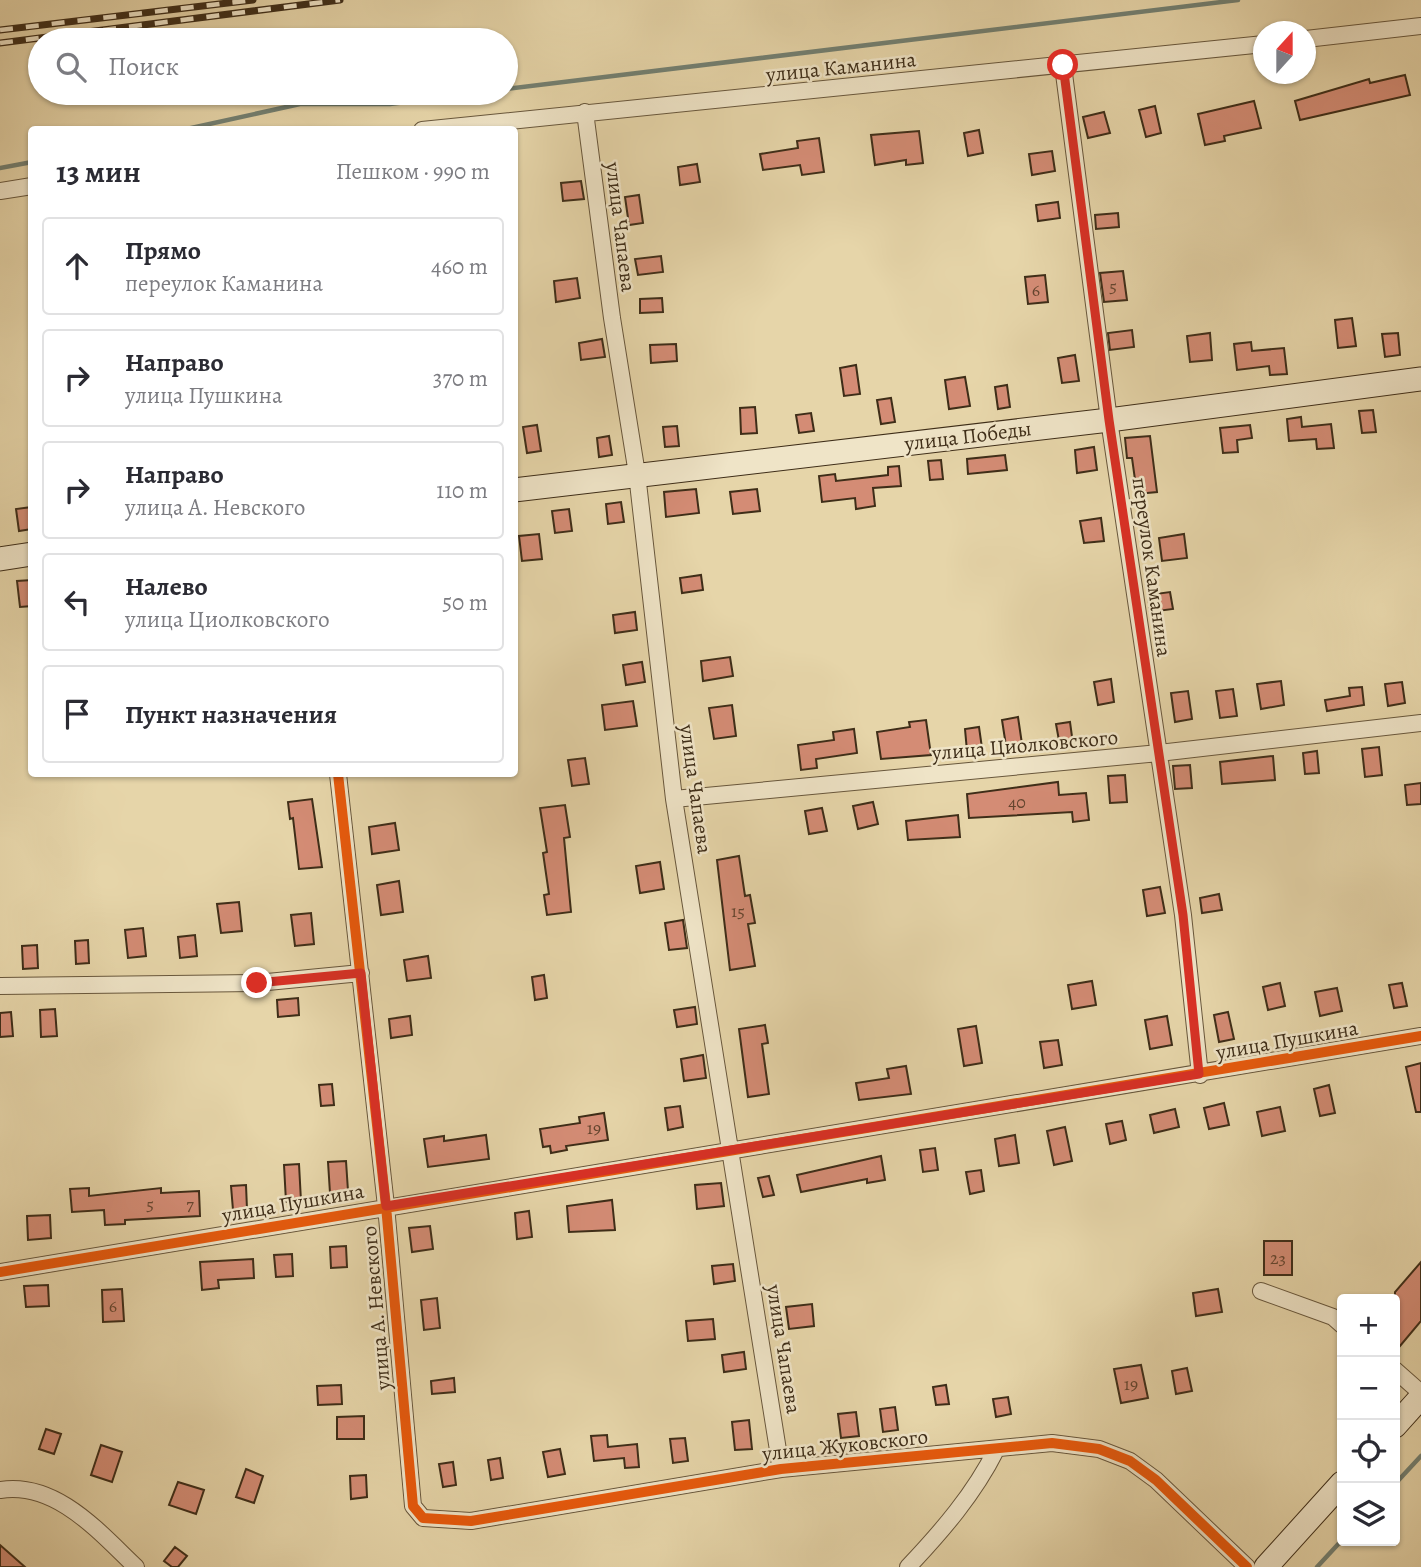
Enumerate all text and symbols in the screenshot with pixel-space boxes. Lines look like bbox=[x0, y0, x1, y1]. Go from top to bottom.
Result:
north arrow bbox=[1253, 21, 1316, 84]
search box bbox=[28, 28, 518, 105]
street label: улица Каманина bbox=[764, 45, 918, 89]
icon: search bbox=[52, 48, 90, 86]
text: Поиск bbox=[108, 49, 179, 84]
route start bbox=[1047, 49, 1078, 80]
text: 13 мин bbox=[56, 152, 141, 192]
text: Пешком · 990 m bbox=[336, 156, 490, 187]
street label: улица Чапаева bbox=[599, 160, 643, 294]
text: Прямо bbox=[125, 233, 201, 268]
icon: ahead bbox=[58, 247, 96, 285]
text: 460 m bbox=[431, 251, 488, 282]
text: переулок Каманина bbox=[125, 268, 323, 299]
house number: 5 bbox=[1109, 274, 1117, 298]
house number: 6 bbox=[1032, 278, 1040, 302]
text: Направо bbox=[125, 345, 224, 380]
icon: right bbox=[58, 359, 96, 397]
text: 370 m bbox=[433, 363, 488, 394]
text: улица Пушкина bbox=[125, 380, 283, 411]
street label: улица Победы bbox=[902, 414, 1033, 458]
text: Направо bbox=[125, 457, 224, 492]
icon: right bbox=[58, 471, 96, 509]
text: 110 m bbox=[436, 475, 488, 506]
street label: переулок Каманина bbox=[1126, 476, 1178, 659]
text: улица А. Невского bbox=[125, 492, 305, 523]
text: Налево bbox=[125, 569, 208, 604]
icon: left bbox=[58, 583, 96, 621]
text: 50 m bbox=[442, 587, 488, 618]
text: улица Циолковского bbox=[125, 604, 330, 635]
icon: arrive bbox=[58, 695, 96, 733]
text: Пункт назначения bbox=[125, 697, 337, 732]
street label: улица Чапаева bbox=[673, 721, 719, 856]
street label: улица Циолковского bbox=[930, 723, 1119, 767]
house number: 40 bbox=[1008, 790, 1026, 814]
house number: 15 bbox=[731, 899, 745, 923]
route end bbox=[241, 967, 272, 998]
street label: улица Пушкина bbox=[1213, 1014, 1361, 1066]
house number: 19 bbox=[587, 1116, 601, 1140]
street label: улица Пушкина bbox=[219, 1177, 367, 1229]
house number: 5 bbox=[146, 1192, 154, 1216]
house number: 7 bbox=[186, 1192, 194, 1216]
street label: улица А. Невского bbox=[355, 1225, 397, 1392]
house number: 23 bbox=[1270, 1246, 1286, 1270]
street label: улица Чапаева bbox=[760, 1281, 808, 1416]
house number: 6 bbox=[109, 1294, 117, 1318]
map controls bbox=[1337, 1294, 1400, 1546]
button: + bbox=[1337, 1294, 1400, 1357]
button: − bbox=[1337, 1357, 1400, 1420]
house number: 19 bbox=[1124, 1372, 1138, 1396]
button: locate bbox=[1337, 1420, 1400, 1483]
street label: улица Жуковского bbox=[760, 1422, 929, 1468]
button: layers bbox=[1337, 1483, 1400, 1546]

